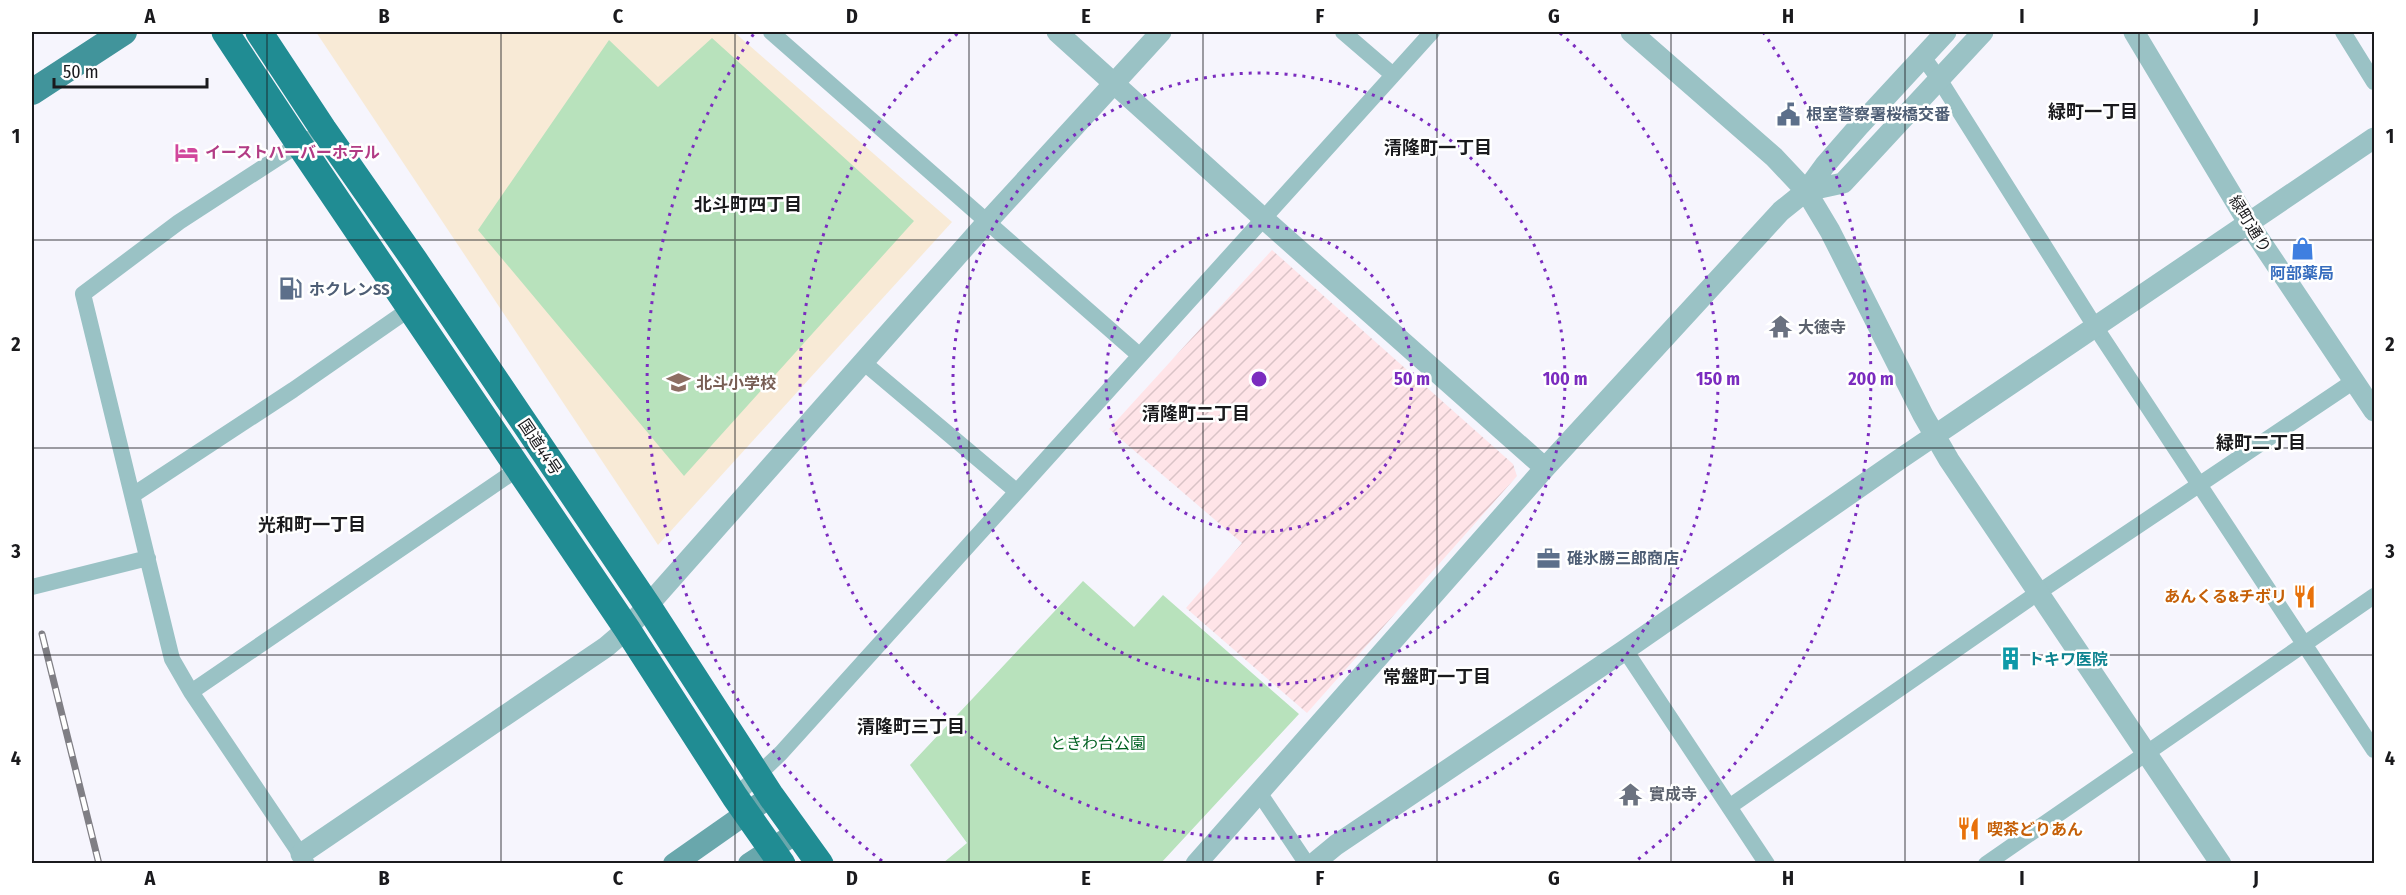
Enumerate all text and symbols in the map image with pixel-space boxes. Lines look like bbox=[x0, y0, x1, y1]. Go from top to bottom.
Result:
text: A bbox=[144, 4, 157, 28]
text: B bbox=[378, 4, 390, 28]
text: C bbox=[613, 4, 624, 28]
text: D bbox=[846, 4, 858, 28]
text: E bbox=[1081, 4, 1091, 28]
text: F bbox=[1316, 4, 1325, 28]
text: G bbox=[1548, 4, 1560, 28]
text: H bbox=[1782, 4, 1794, 28]
text: I bbox=[2019, 4, 2025, 28]
text: J bbox=[2252, 4, 2259, 28]
scale bar bbox=[54, 51, 207, 89]
text: 50 m bbox=[63, 61, 99, 83]
public building icon: 根室警察署桜橋交番 bbox=[1775, 101, 1801, 127]
district label: 緑町一丁目 bbox=[2048, 101, 2138, 123]
place label: 根室警察署桜橋交番 bbox=[1806, 105, 1950, 124]
text: 1 bbox=[12, 124, 20, 148]
text: 1 bbox=[2386, 124, 2394, 148]
district label: 清隆町一丁目 bbox=[1384, 137, 1492, 159]
hotel icon: イーストハーバーホテル bbox=[174, 139, 200, 165]
place label: イーストハーバーホテル bbox=[205, 143, 380, 162]
street label: 緑町通り bbox=[2225, 192, 2275, 256]
district label: 北斗町四丁目 bbox=[694, 194, 802, 216]
shop icon: 阿部薬局 bbox=[2289, 235, 2315, 261]
place label: 阿部薬局 bbox=[2270, 264, 2334, 283]
fuel station icon: ホクレンSS bbox=[278, 276, 304, 302]
place label: ホクレンSS bbox=[309, 280, 389, 299]
temple icon: 大徳寺 bbox=[1767, 314, 1793, 340]
place label: 大徳寺 bbox=[1798, 318, 1846, 337]
text: 2 bbox=[10, 332, 21, 356]
text: 2 bbox=[2384, 332, 2395, 356]
text: 50 m bbox=[1394, 368, 1430, 390]
text: 100 m bbox=[1543, 368, 1587, 390]
text: 150 m bbox=[1696, 368, 1740, 390]
text: 200 m bbox=[1847, 368, 1894, 390]
centre of rings bbox=[1249, 369, 1269, 389]
school or university icon: 北斗小学校 bbox=[665, 370, 691, 396]
place label: 北斗小学校 bbox=[696, 374, 776, 393]
district label: 清隆町二丁目 bbox=[1142, 403, 1250, 425]
street label: 国道44号 bbox=[514, 415, 566, 479]
district label: 緑町二丁目 bbox=[2216, 432, 2306, 454]
district label: 光和町一丁目 bbox=[258, 514, 366, 536]
text: 3 bbox=[10, 539, 21, 563]
text: 3 bbox=[2384, 539, 2395, 563]
office icon: 碓氷勝三郎商店 bbox=[1536, 545, 1562, 571]
place label: 碓氷勝三郎商店 bbox=[1567, 549, 1679, 568]
restaurant icon: あんくる&チボリ bbox=[2292, 583, 2318, 609]
place label: あんくる&チボリ bbox=[2164, 587, 2287, 606]
building icon: トキワ医院 bbox=[1997, 646, 2023, 672]
place label: トキワ医院 bbox=[2028, 650, 2108, 669]
district label: 常盤町一丁目 bbox=[1383, 666, 1491, 688]
district label: 清隆町三丁目 bbox=[857, 716, 965, 738]
park label: ときわ台公園 bbox=[1050, 734, 1146, 753]
text: 4 bbox=[11, 746, 21, 770]
text: 4 bbox=[2385, 746, 2395, 770]
temple icon: 實成寺 bbox=[1618, 781, 1644, 807]
place label: 實成寺 bbox=[1649, 785, 1697, 804]
restaurant icon: 喫茶どりあん bbox=[1956, 816, 1982, 842]
place label: 喫茶どりあん bbox=[1987, 820, 2083, 839]
text: A bbox=[144, 866, 157, 890]
text: B bbox=[378, 866, 390, 890]
text: C bbox=[613, 866, 624, 890]
text: D bbox=[846, 866, 858, 890]
text: E bbox=[1081, 866, 1091, 890]
text: F bbox=[1316, 866, 1325, 890]
text: G bbox=[1548, 866, 1560, 890]
text: H bbox=[1782, 866, 1794, 890]
text: I bbox=[2019, 866, 2025, 890]
text: J bbox=[2252, 866, 2259, 890]

